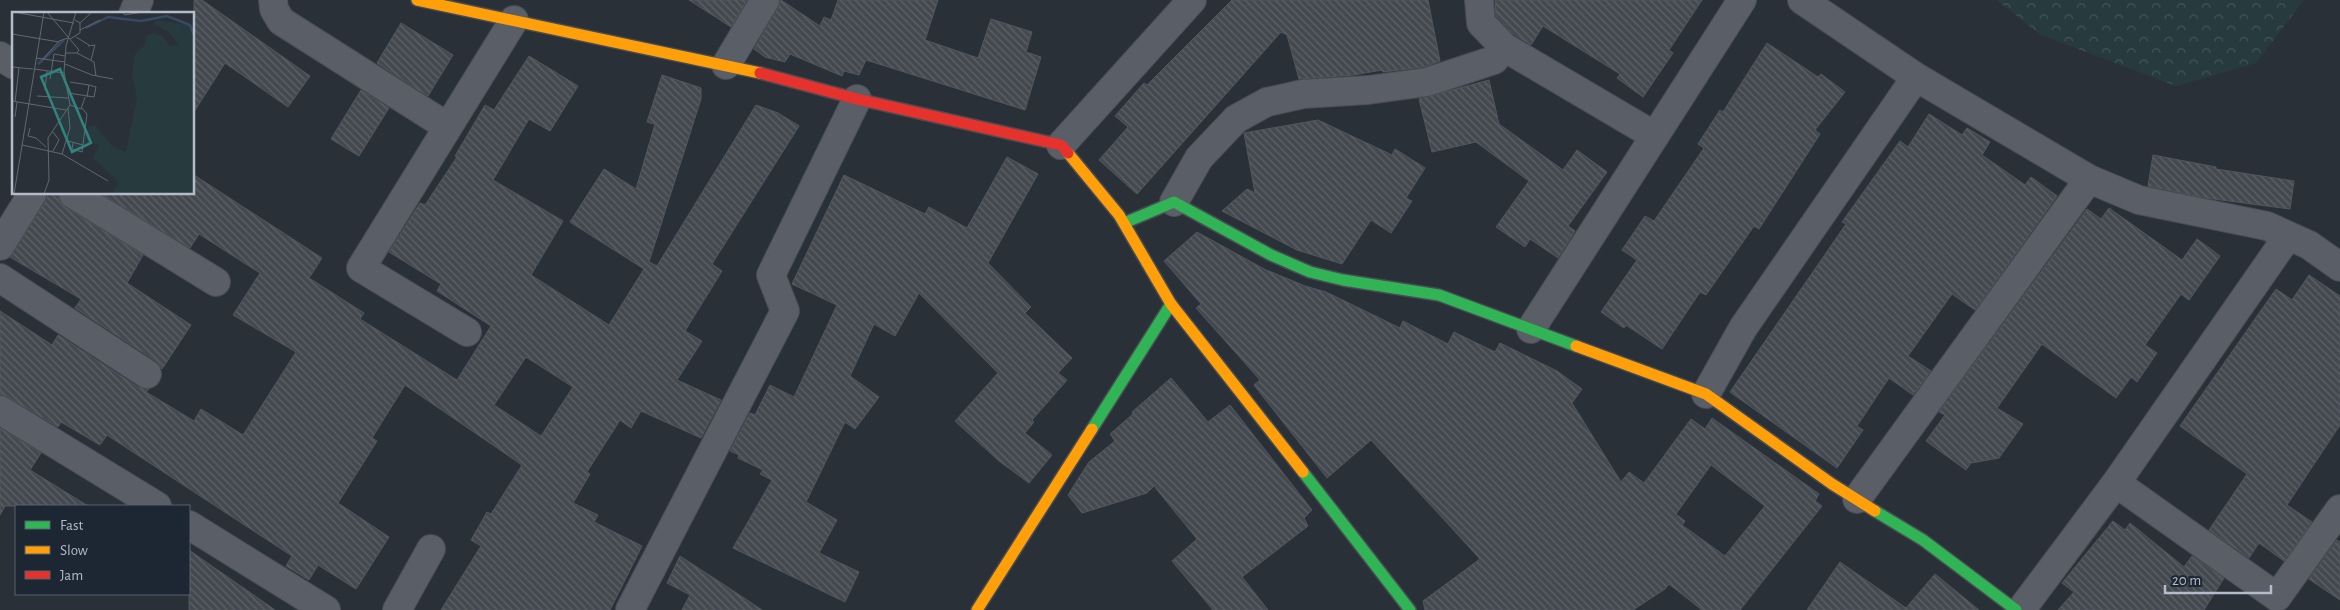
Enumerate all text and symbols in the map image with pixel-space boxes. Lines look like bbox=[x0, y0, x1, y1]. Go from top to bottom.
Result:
inset map bbox=[12, 12, 195, 195]
legend bbox=[15, 505, 190, 595]
text: Fast bbox=[60, 518, 84, 533]
text: Slow bbox=[60, 543, 88, 558]
scale bar bbox=[2165, 562, 2271, 594]
text: Jam bbox=[60, 568, 83, 583]
text: 20 m bbox=[2172, 573, 2201, 588]

